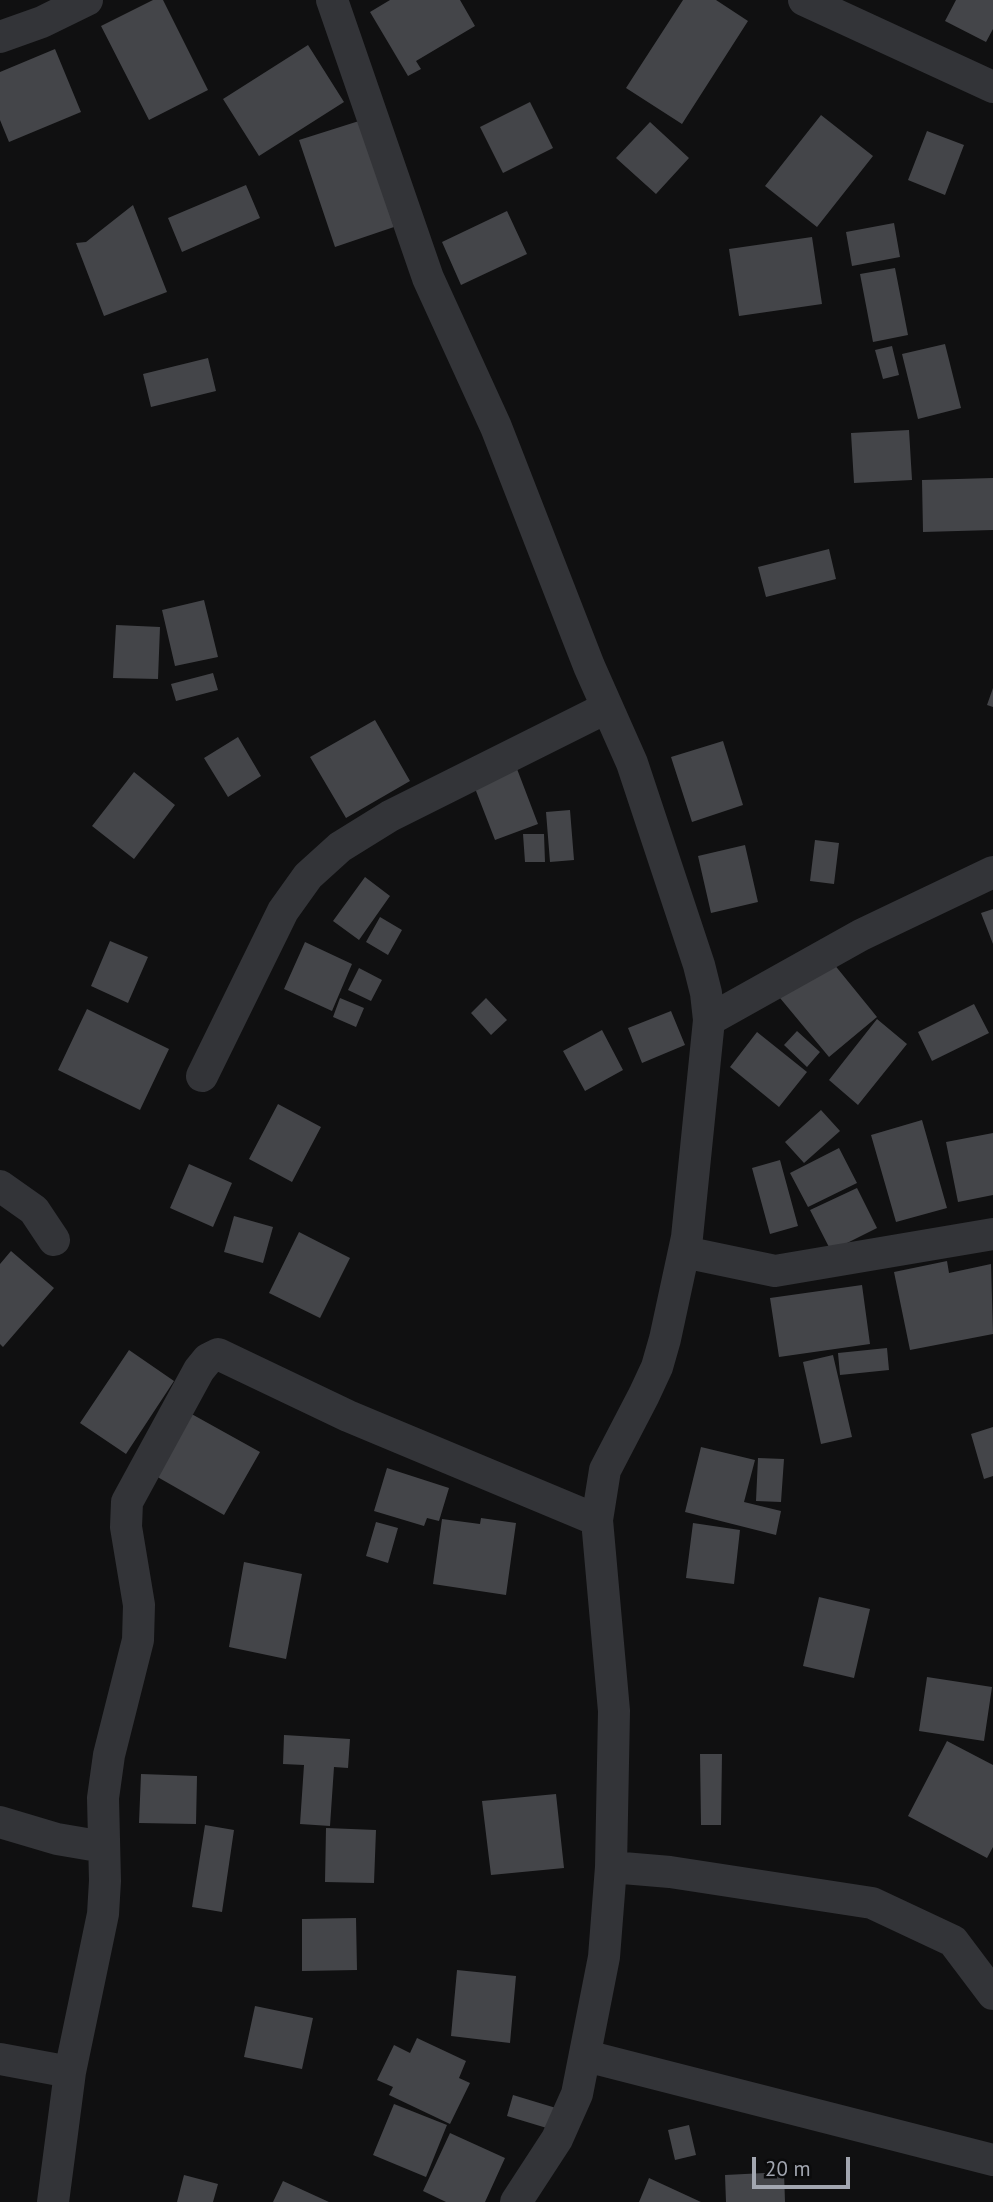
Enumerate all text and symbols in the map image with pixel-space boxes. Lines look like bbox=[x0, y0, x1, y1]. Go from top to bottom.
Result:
scale bar bbox=[755, 2142, 853, 2186]
text: 20 m bbox=[765, 2155, 811, 2182]

